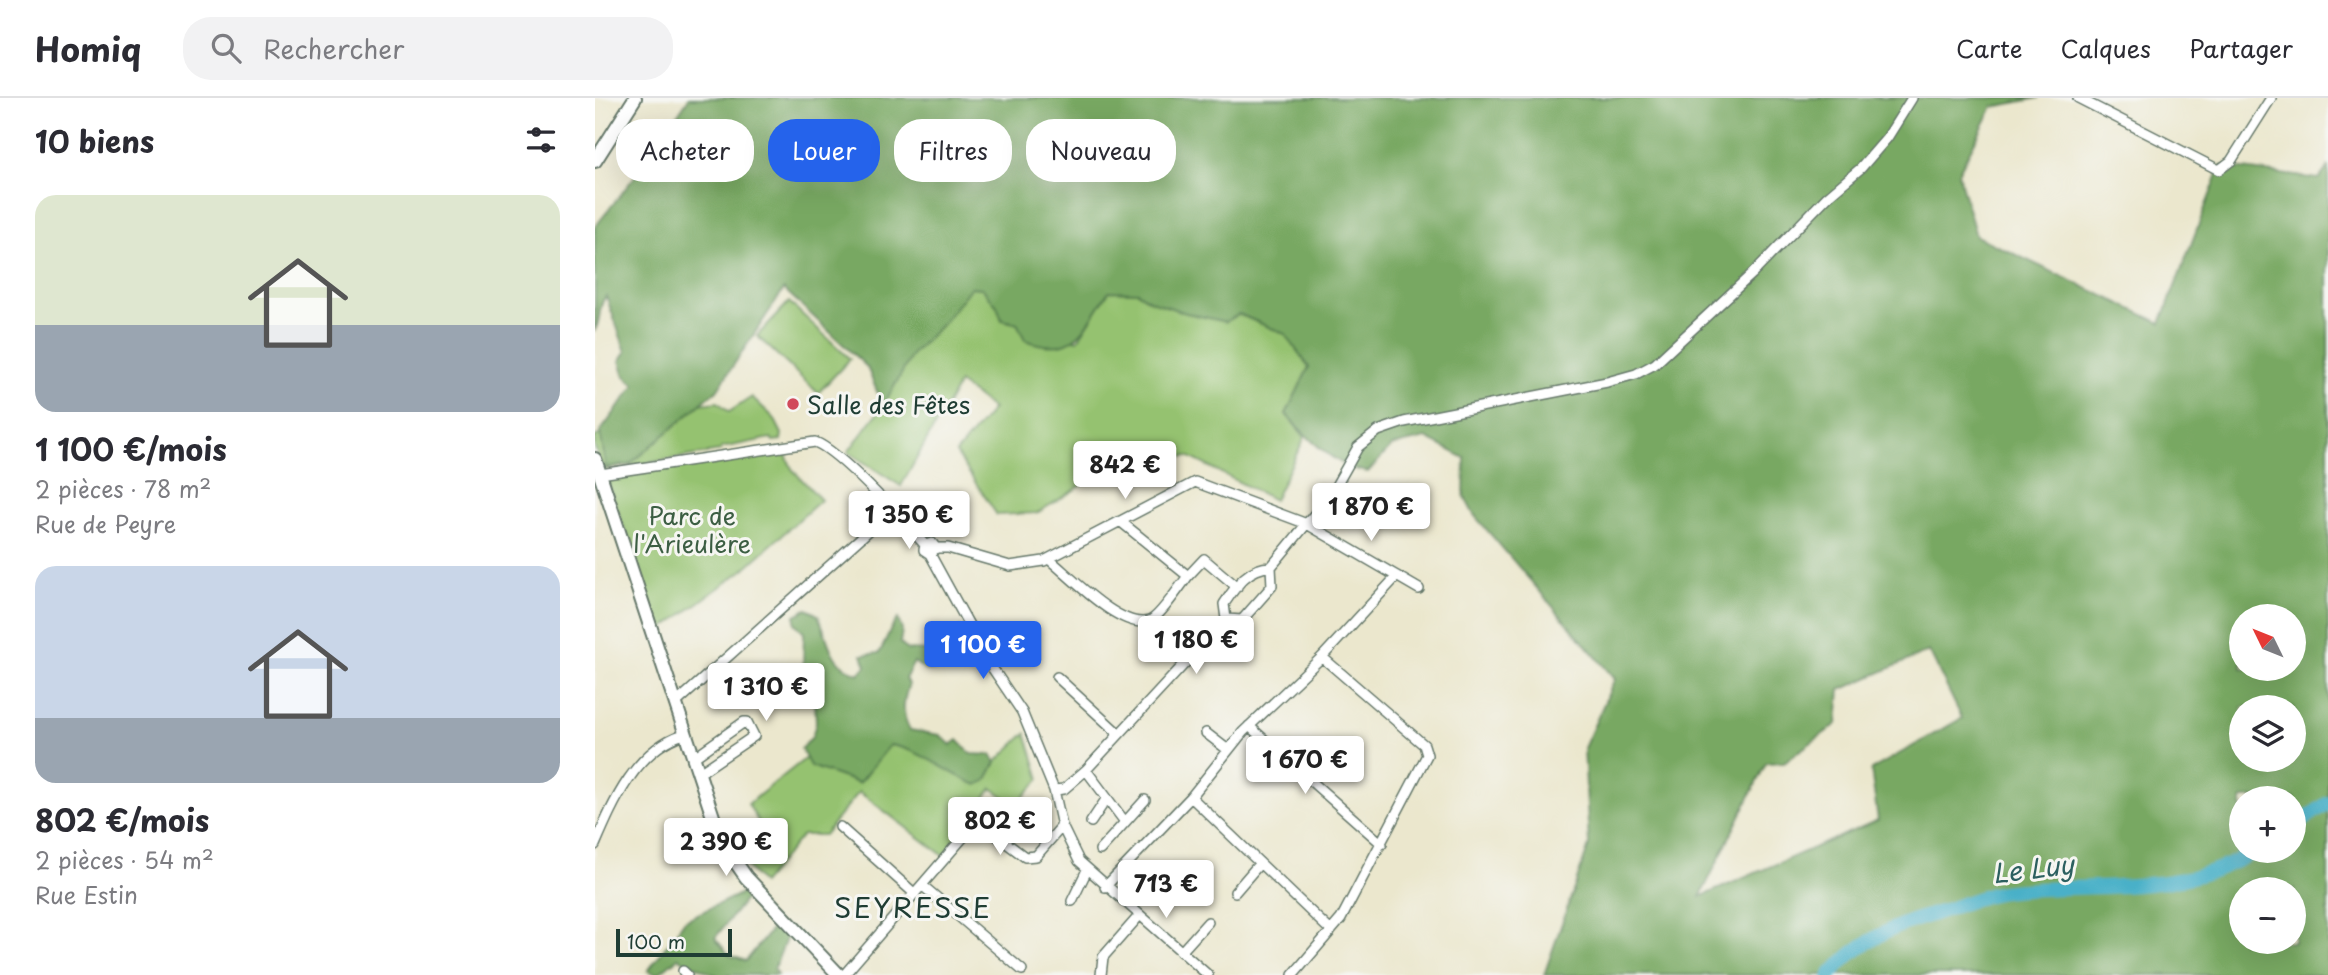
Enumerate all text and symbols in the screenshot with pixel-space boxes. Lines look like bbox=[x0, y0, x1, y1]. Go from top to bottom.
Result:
search box bbox=[183, 17, 673, 80]
text: Homiq bbox=[35, 23, 141, 73]
icon: search bbox=[207, 29, 245, 67]
text: Rechercher bbox=[263, 29, 404, 68]
text: Carte bbox=[1956, 30, 2022, 66]
text: Calques bbox=[2060, 30, 2151, 66]
text: Partager bbox=[2189, 30, 2293, 66]
text: 10 biens bbox=[35, 118, 154, 163]
chip: Acheter bbox=[616, 119, 754, 182]
chip: Louer bbox=[768, 119, 880, 182]
chip: Filtres bbox=[894, 119, 1012, 182]
chip: Nouveau bbox=[1026, 119, 1176, 182]
icon: filters bbox=[522, 121, 560, 159]
icon: home bbox=[235, 240, 361, 366]
place label: Salle des Fêtes bbox=[807, 386, 970, 422]
marker: Salle des Fêtes bbox=[785, 396, 801, 412]
text: 1 100 €/mois bbox=[35, 426, 227, 471]
pin: 842 € bbox=[1076, 442, 1174, 501]
text: 842 € bbox=[1089, 446, 1161, 481]
text: 2 pièces · 78 m² bbox=[35, 471, 211, 506]
pin: 1 870 € bbox=[1306, 484, 1436, 543]
text: 1 870 € bbox=[1328, 488, 1414, 523]
pin: 1 350 € bbox=[844, 491, 974, 551]
text: 1 350 € bbox=[865, 496, 953, 531]
park label: Parc de l'Arieulère bbox=[633, 497, 751, 561]
text: Rue de Peyre bbox=[35, 506, 176, 541]
north arrow bbox=[2229, 604, 2307, 681]
map controls bbox=[2229, 604, 2306, 954]
icon: home bbox=[235, 611, 361, 737]
pin: 1 180 € bbox=[1131, 616, 1261, 676]
text: 1 180 € bbox=[1154, 621, 1238, 656]
pin: 1 100 € bbox=[918, 622, 1048, 681]
text: 1 100 € bbox=[940, 626, 1026, 661]
pin: 1 310 € bbox=[701, 664, 831, 723]
text: 1 310 € bbox=[724, 668, 808, 703]
button: layers bbox=[2229, 695, 2306, 772]
pin: 1 670 € bbox=[1240, 736, 1370, 796]
text: 1 670 € bbox=[1262, 741, 1348, 776]
button: + bbox=[2229, 786, 2306, 863]
text: 802 €/mois bbox=[35, 797, 209, 842]
pin: 802 € bbox=[951, 798, 1049, 857]
text: 802 € bbox=[964, 802, 1036, 837]
pin: 2 390 € bbox=[661, 818, 791, 878]
text: 2 390 € bbox=[680, 823, 772, 858]
text: 2 pièces · 54 m² bbox=[35, 842, 214, 877]
water label: Le Luy bbox=[1990, 843, 2078, 892]
pin: 713 € bbox=[1117, 860, 1215, 920]
text: 713 € bbox=[1134, 865, 1198, 900]
text: Rue Estin bbox=[35, 877, 138, 912]
button: − bbox=[2229, 877, 2306, 954]
district label: SEYRESSE bbox=[834, 885, 992, 928]
scale bar bbox=[616, 926, 731, 958]
text: 100 m bbox=[627, 927, 685, 955]

